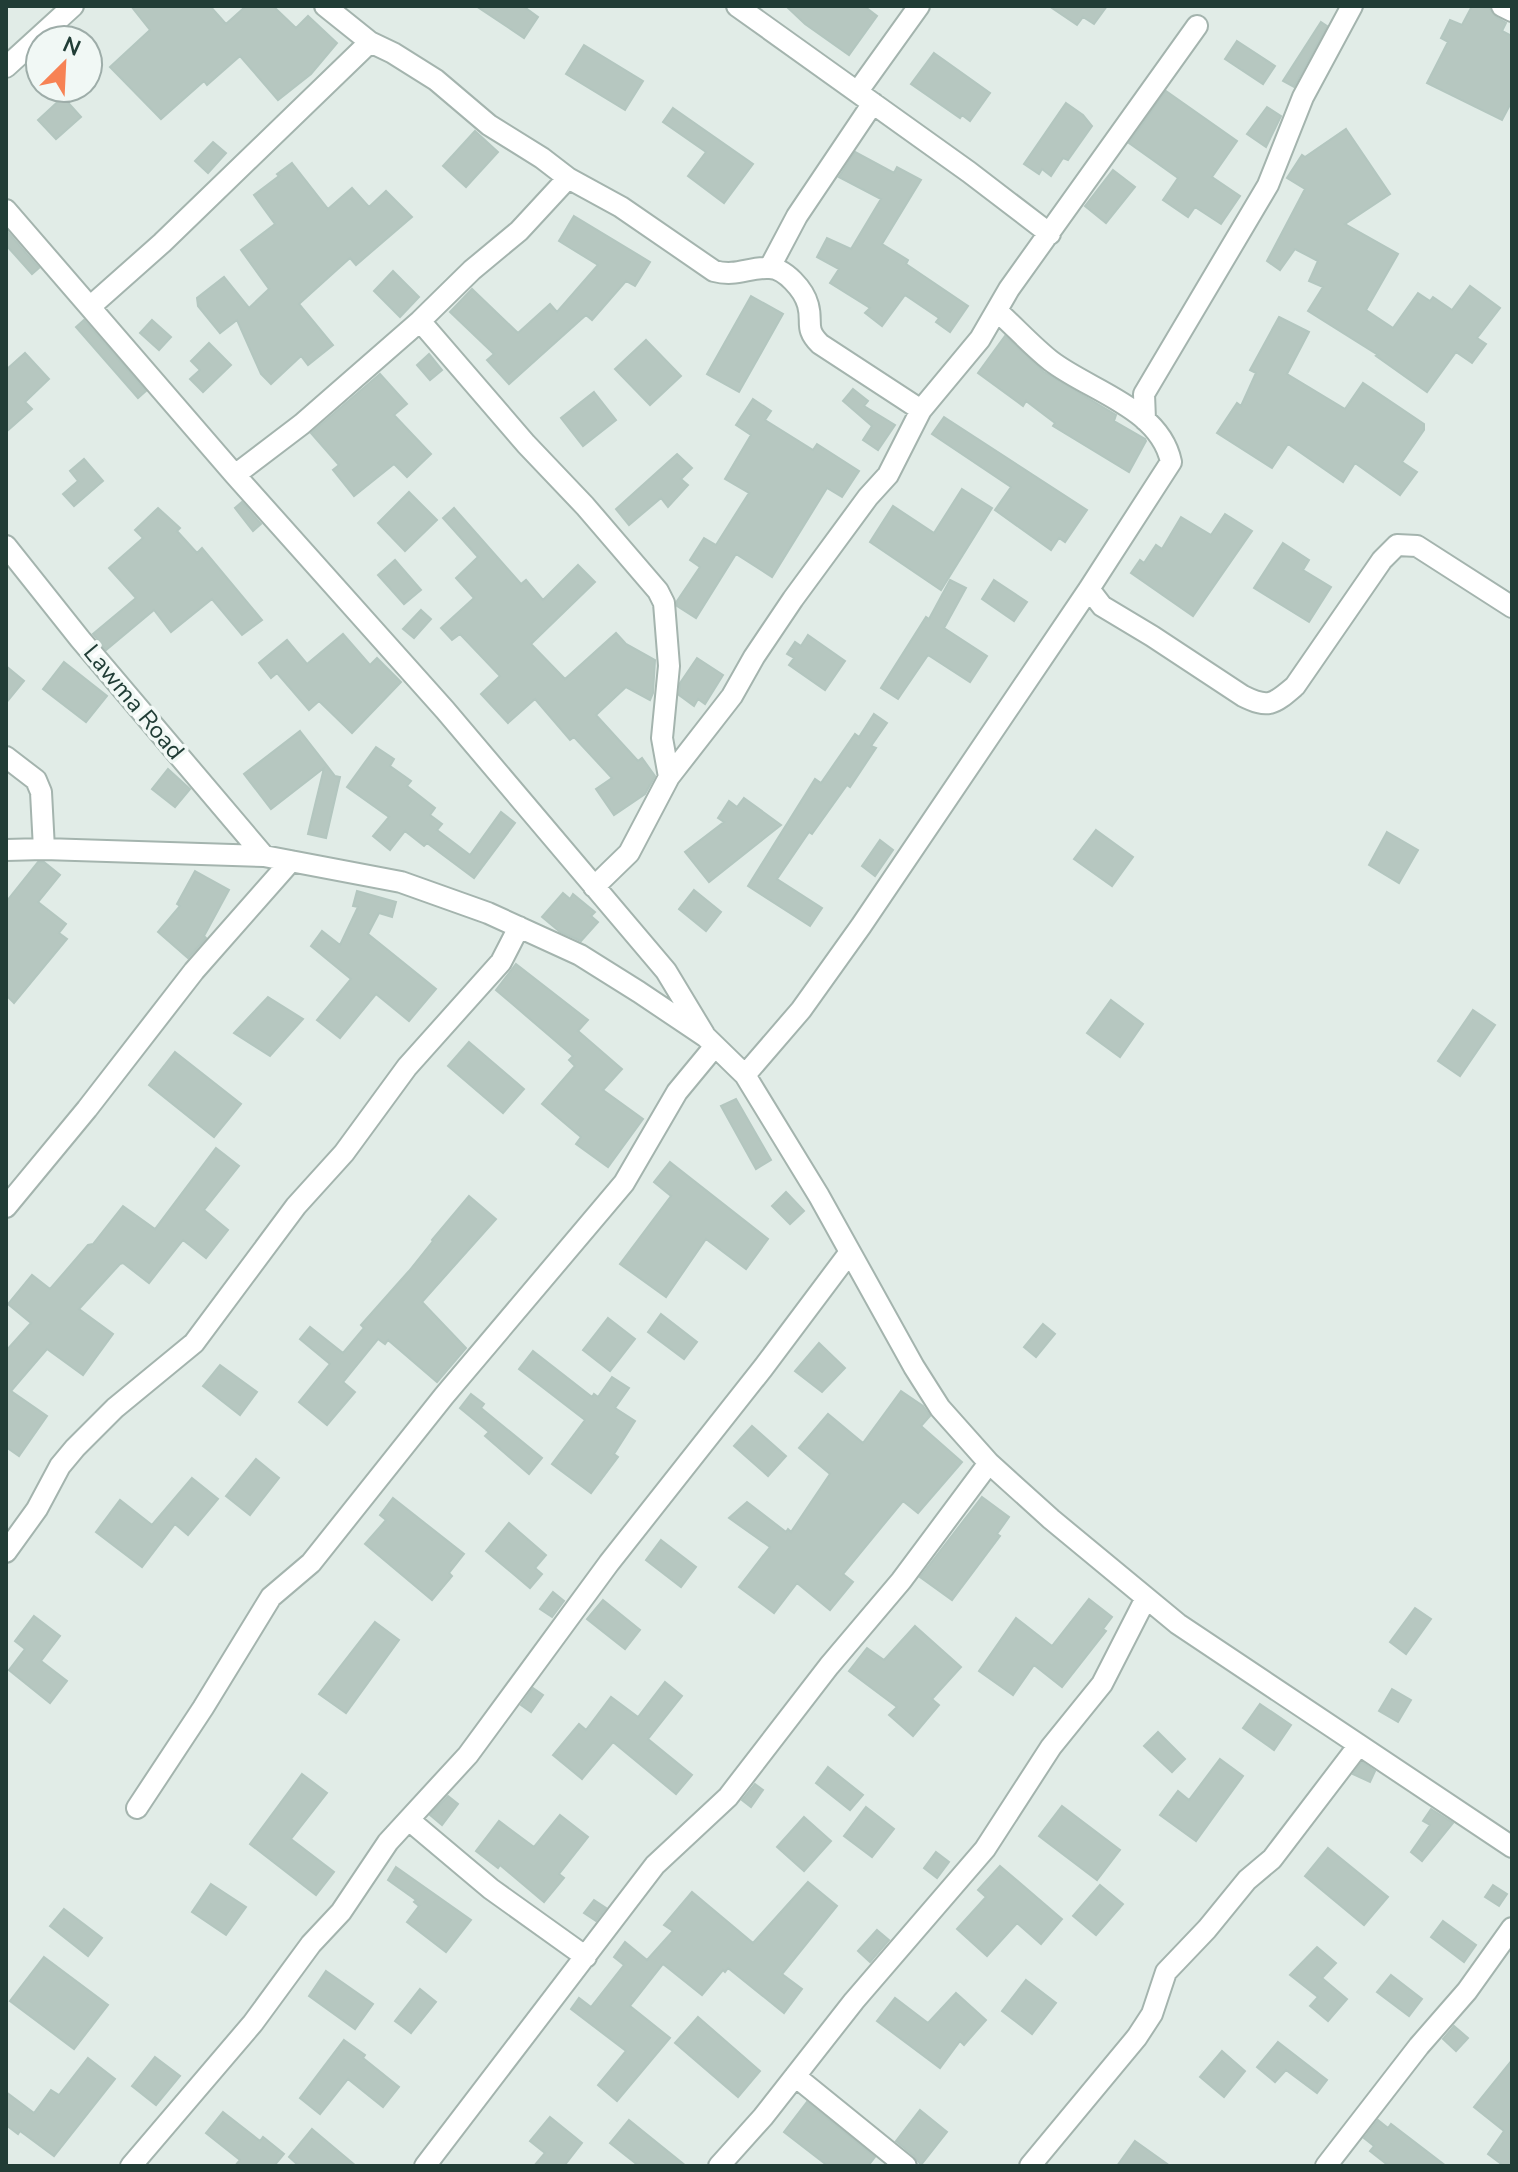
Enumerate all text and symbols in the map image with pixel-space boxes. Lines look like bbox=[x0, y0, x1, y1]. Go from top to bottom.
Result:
north arrow bbox=[24, 24, 104, 104]
text: N bbox=[58, 30, 85, 64]
street label: Lawma Road bbox=[76, 638, 192, 766]

